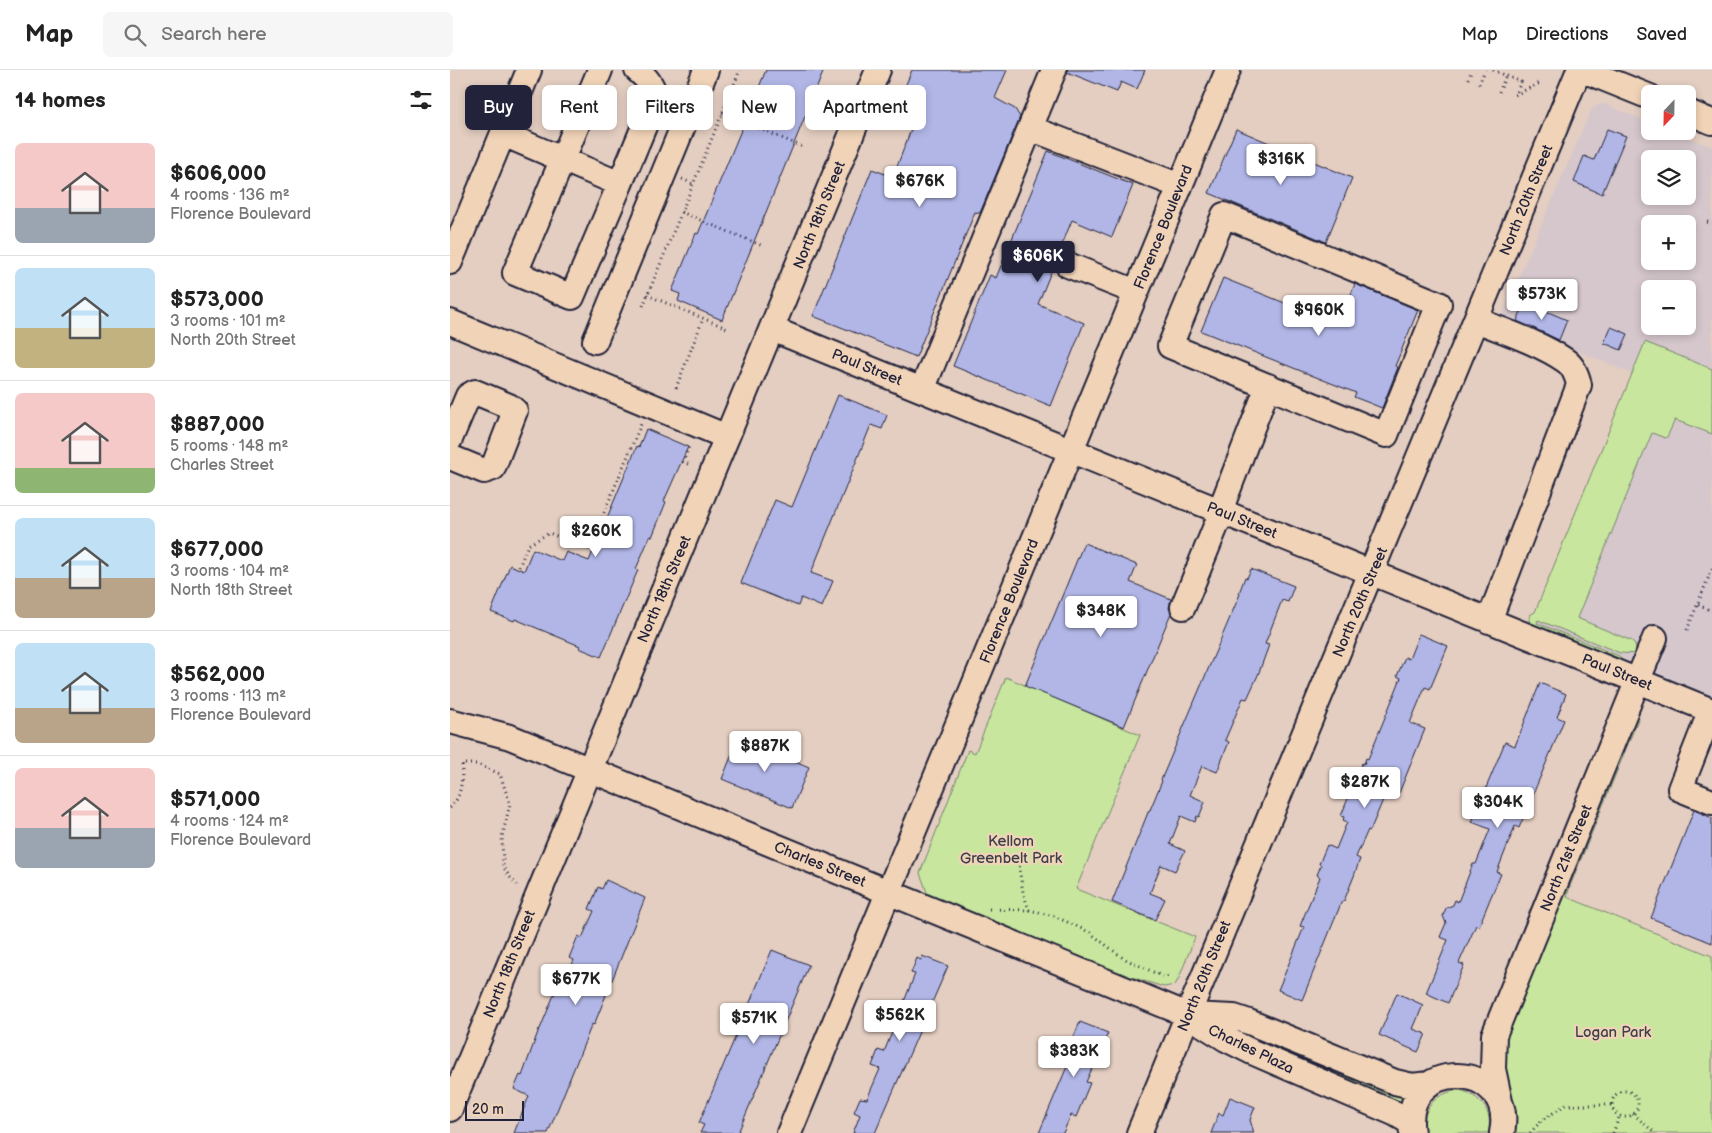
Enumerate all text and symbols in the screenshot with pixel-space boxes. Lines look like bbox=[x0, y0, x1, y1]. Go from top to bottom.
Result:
search box bbox=[103, 12, 453, 57]
text: Map bbox=[25, 20, 73, 49]
icon: search bbox=[121, 21, 149, 49]
text: Search here bbox=[161, 23, 267, 46]
text: Map bbox=[1462, 24, 1498, 45]
text: Directions bbox=[1526, 24, 1608, 45]
text: Saved bbox=[1636, 24, 1687, 45]
chip: Buy bbox=[465, 85, 532, 130]
chip: Rent bbox=[542, 85, 617, 130]
chip: Filters bbox=[627, 85, 713, 130]
chip: New bbox=[723, 85, 795, 130]
chip: Apartment bbox=[805, 85, 926, 130]
north arrow bbox=[1641, 85, 1696, 140]
map controls bbox=[1641, 85, 1696, 335]
icon: filters bbox=[407, 86, 435, 114]
text: 14 homes bbox=[15, 88, 106, 113]
street label: North 20th Street bbox=[1496, 142, 1557, 258]
pin: $316K bbox=[1246, 144, 1316, 186]
text: $316K bbox=[1257, 150, 1305, 169]
button: layers bbox=[1641, 150, 1696, 205]
street label: North 18th Street bbox=[789, 158, 850, 272]
text: $606,000 bbox=[170, 161, 266, 186]
street label: Florence Boulevard bbox=[1130, 162, 1197, 292]
icon: home bbox=[55, 163, 115, 223]
pin: $676K bbox=[885, 166, 955, 208]
text: $676K bbox=[895, 172, 945, 191]
text: 4 rooms · 136 m² bbox=[170, 186, 290, 205]
text: Florence Boulevard bbox=[170, 205, 311, 224]
button: + bbox=[1641, 215, 1696, 270]
pin: $606K bbox=[1003, 240, 1073, 283]
text: $606K bbox=[1013, 247, 1063, 266]
pin: $573K bbox=[1507, 278, 1577, 321]
button: − bbox=[1641, 280, 1696, 335]
text: $573K bbox=[1518, 285, 1566, 304]
text: $573,000 bbox=[170, 287, 264, 312]
icon: home bbox=[55, 288, 115, 348]
pin: $960K bbox=[1284, 294, 1354, 337]
text: $960K bbox=[1294, 301, 1344, 320]
text: 3 rooms · 101 m² bbox=[170, 312, 286, 331]
text: North 20th Street bbox=[170, 331, 296, 350]
street label: Paul Street bbox=[829, 345, 905, 390]
text: $887,000 bbox=[170, 412, 265, 437]
icon: home bbox=[55, 413, 115, 473]
text: 5 rooms · 148 m² bbox=[170, 437, 288, 456]
text: Charles Street bbox=[170, 456, 274, 475]
street label: Paul Street bbox=[1204, 498, 1280, 543]
pin: $260K bbox=[561, 516, 631, 558]
text: $260K bbox=[571, 522, 621, 541]
street label: North 18th Street bbox=[633, 532, 696, 646]
street label: Florence Boulevard bbox=[976, 536, 1043, 666]
text: $677,000 bbox=[170, 537, 264, 562]
icon: home bbox=[55, 538, 115, 598]
street label: North 20th Street bbox=[1329, 544, 1392, 660]
text: 3 rooms · 104 m² bbox=[170, 562, 289, 581]
text: North 18th Street bbox=[170, 581, 292, 600]
pin: $348K bbox=[1066, 596, 1136, 638]
text: $348K bbox=[1076, 602, 1126, 621]
street label: Paul Street bbox=[1579, 650, 1655, 695]
text: $562,000 bbox=[170, 662, 265, 687]
icon: home bbox=[55, 663, 115, 723]
text: 3 rooms · 113 m² bbox=[170, 687, 286, 706]
text: Florence Boulevard bbox=[170, 706, 311, 725]
pin: $887K bbox=[730, 730, 800, 773]
text: $887K bbox=[740, 737, 790, 756]
pin: $287K bbox=[1330, 766, 1400, 809]
text: $287K bbox=[1340, 773, 1390, 792]
pin: $304K bbox=[1463, 786, 1533, 829]
text: $571,000 bbox=[170, 787, 260, 812]
icon: home bbox=[55, 788, 115, 848]
text: $304K bbox=[1473, 793, 1523, 812]
street label: North 21st Street bbox=[1536, 802, 1597, 914]
text: 4 rooms · 124 m² bbox=[170, 812, 289, 831]
text: Florence Boulevard bbox=[170, 831, 311, 850]
park label: Kellom Greenbelt Park bbox=[960, 832, 1063, 868]
street label: Charles Street bbox=[771, 837, 869, 892]
street label: North 18th Street bbox=[479, 907, 540, 1021]
street label: North 20th Street bbox=[1174, 918, 1235, 1034]
pin: $677K bbox=[541, 964, 611, 1006]
text: $677K bbox=[552, 970, 600, 989]
pin: $562K bbox=[865, 1000, 935, 1042]
pin: $571K bbox=[719, 1002, 789, 1045]
text: $562K bbox=[875, 1006, 925, 1025]
text: $571K bbox=[731, 1009, 777, 1028]
street label: Charles Plaza bbox=[1205, 1020, 1297, 1078]
park label: Logan Park bbox=[1575, 1023, 1652, 1042]
pin: $383K bbox=[1039, 1036, 1109, 1078]
text: $383K bbox=[1049, 1042, 1099, 1061]
scale bar bbox=[465, 1098, 524, 1121]
text: 20 m bbox=[472, 1101, 504, 1118]

